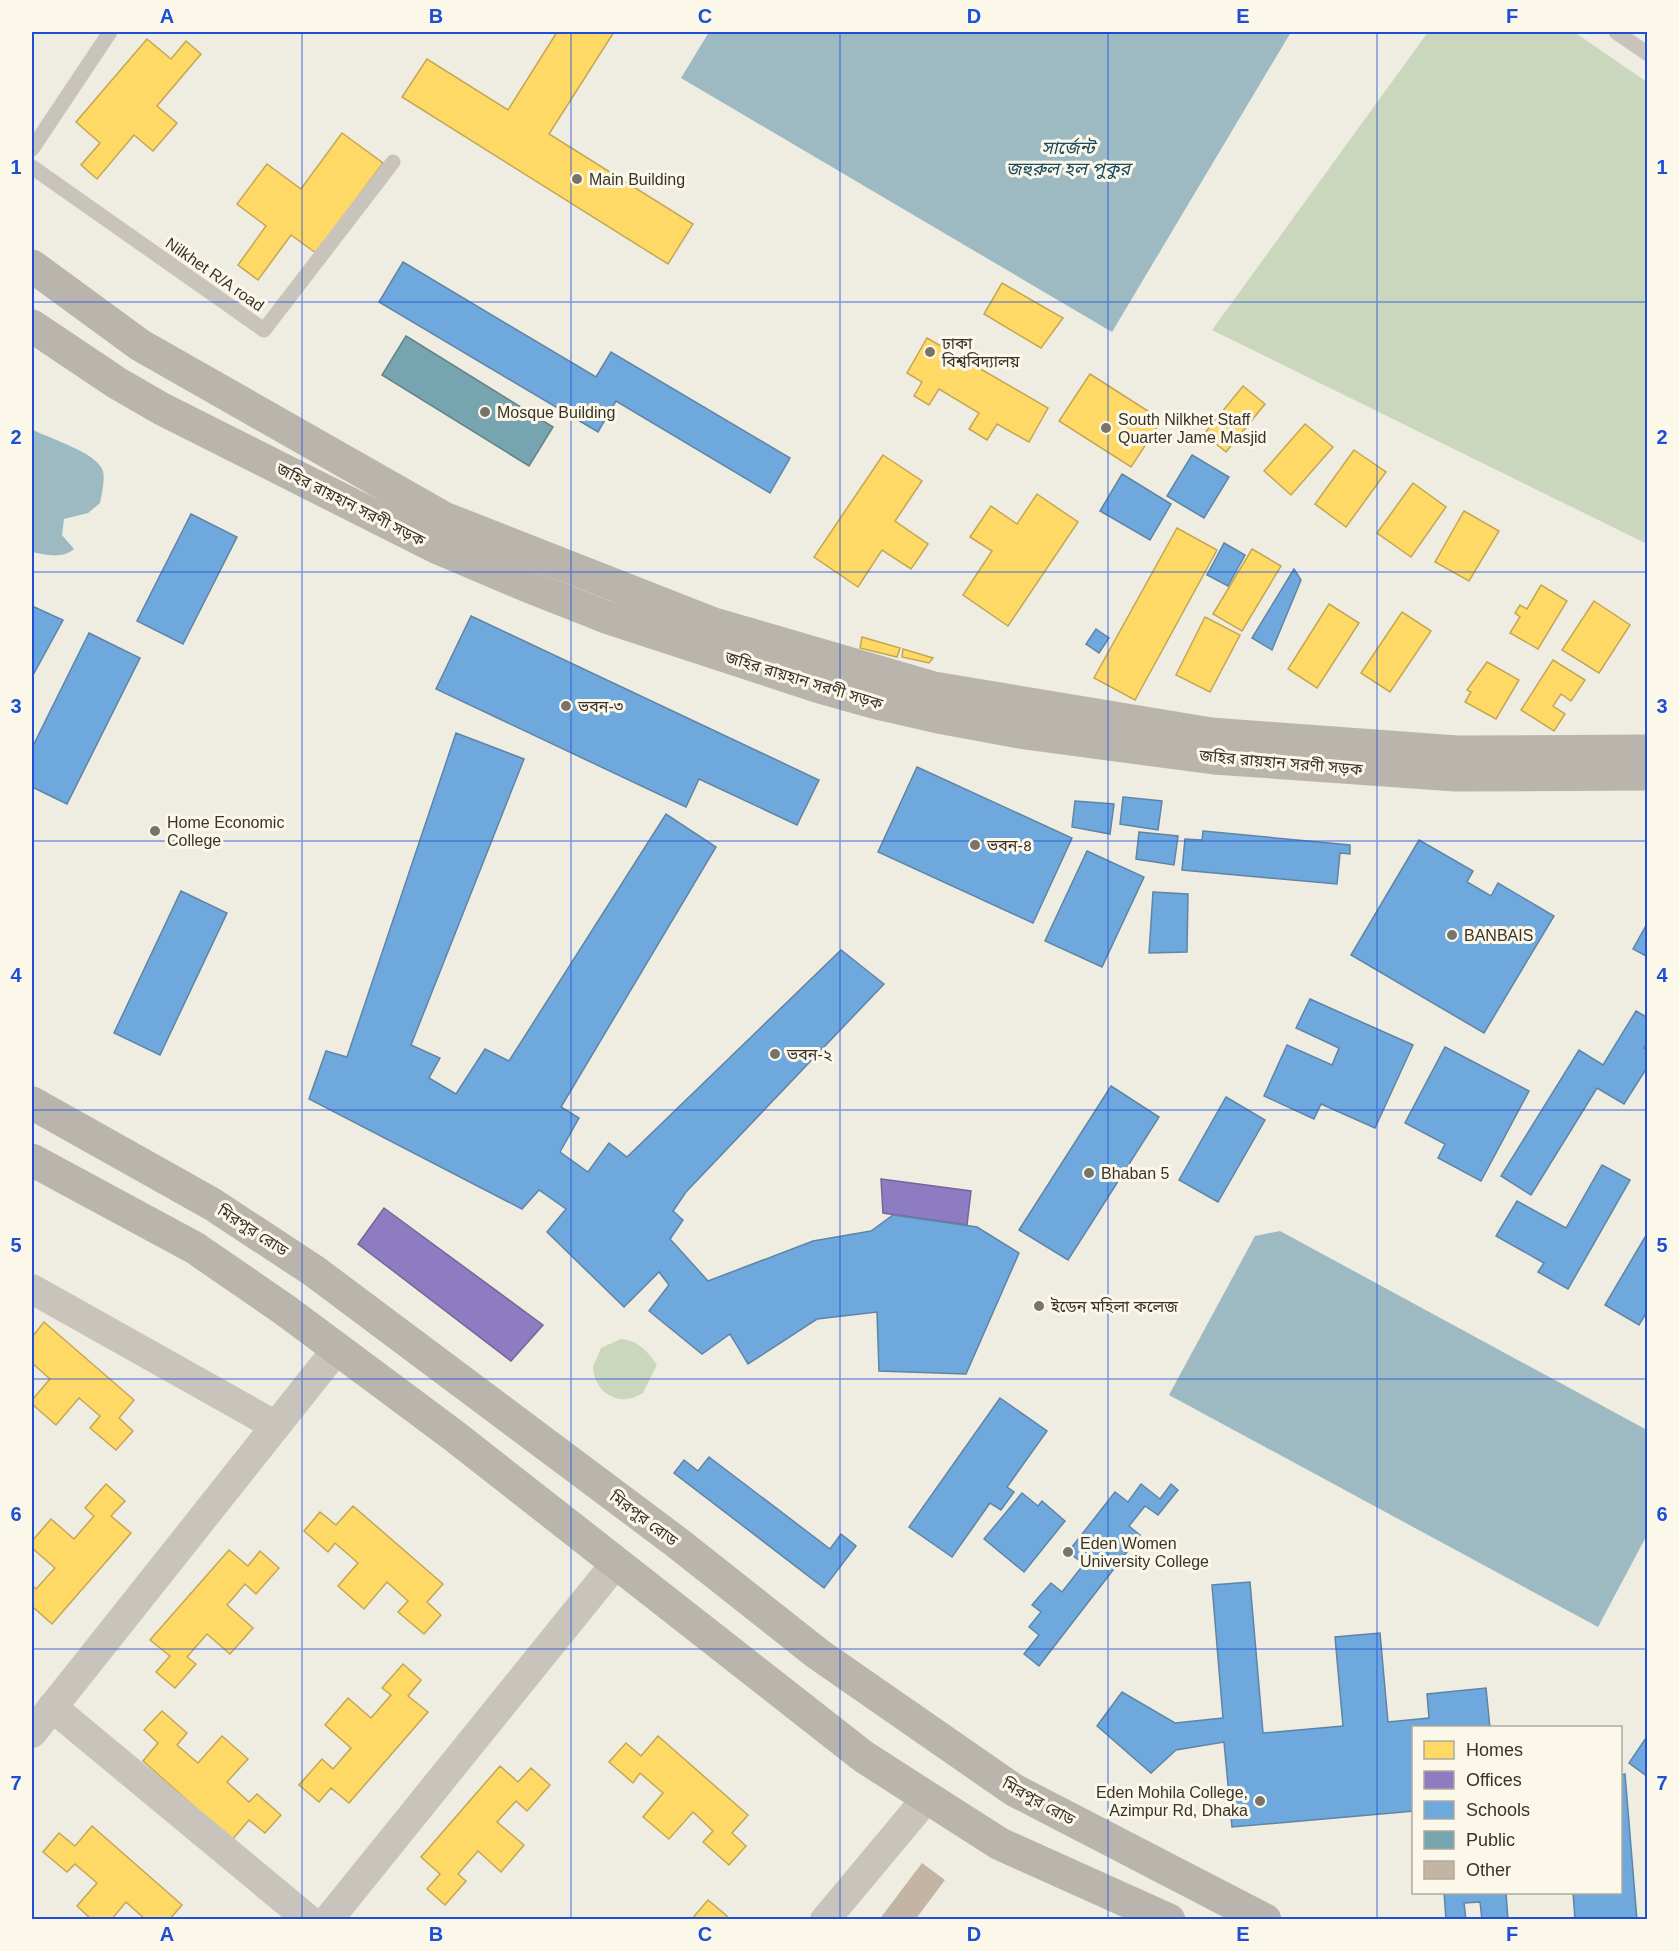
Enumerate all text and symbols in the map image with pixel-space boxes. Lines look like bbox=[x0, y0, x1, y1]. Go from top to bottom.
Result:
text: A bbox=[160, 5, 174, 27]
text: B bbox=[429, 5, 443, 27]
text: C bbox=[698, 5, 712, 27]
text: D bbox=[967, 5, 981, 27]
text: E bbox=[1236, 5, 1250, 27]
text: F bbox=[1506, 5, 1518, 27]
water label: সার্জেন্ট জহুরুল হল পুকুর bbox=[1006, 137, 1133, 180]
text: 1 bbox=[10, 156, 22, 178]
text: 1 bbox=[1656, 156, 1668, 178]
place label: Main Building bbox=[589, 171, 685, 188]
marker: Main Building bbox=[570, 172, 584, 186]
street label: Nilkhet R/A road bbox=[162, 234, 267, 315]
place label: ঢাকা বিশ্ববিদ্যালয় bbox=[941, 335, 1021, 370]
marker: ঢাকা বিশ্ববিদ্যালয় bbox=[923, 345, 937, 359]
place label: Mosque Building bbox=[497, 404, 615, 421]
marker: Mosque Building bbox=[478, 405, 492, 419]
place label: South Nilkhet Staff Quarter Jame Masjid bbox=[1118, 411, 1267, 446]
marker: South Nilkhet Staff Quarter Jame Masjid bbox=[1099, 421, 1113, 435]
text: 2 bbox=[10, 426, 22, 448]
text: 2 bbox=[1656, 426, 1668, 448]
street label: জহির রায়হান সরণী সড়ক bbox=[273, 458, 429, 550]
street label: জহির রায়হান সরণী সড়ক bbox=[722, 647, 886, 713]
text: 3 bbox=[10, 695, 22, 717]
text: 3 bbox=[1656, 695, 1668, 717]
place label: ভবন-৩ bbox=[577, 698, 624, 715]
marker: ভবন-৩ bbox=[559, 699, 573, 713]
street label: জহির রায়হান সরণী সড়ক bbox=[1198, 746, 1364, 778]
place label: Home Economic College bbox=[167, 814, 284, 849]
marker: Home Economic College bbox=[148, 824, 162, 838]
place label: ভবন-৪ bbox=[986, 837, 1032, 854]
marker: ভবন-৪ bbox=[968, 838, 982, 852]
place label: BANBAIS bbox=[1464, 927, 1533, 944]
marker: BANBAIS bbox=[1445, 928, 1459, 942]
text: 4 bbox=[10, 964, 22, 986]
text: 4 bbox=[1656, 964, 1668, 986]
place label: ভবন-২ bbox=[786, 1046, 833, 1063]
marker: ভবন-২ bbox=[768, 1047, 782, 1061]
place label: Bhaban 5 bbox=[1101, 1165, 1170, 1182]
marker: Bhaban 5 bbox=[1082, 1166, 1096, 1180]
street label: মিরপুর রোড bbox=[213, 1200, 292, 1260]
text: 5 bbox=[10, 1234, 22, 1256]
text: 5 bbox=[1656, 1234, 1668, 1256]
place label: ইডেন মহিলা কলেজ bbox=[1050, 1297, 1178, 1315]
marker: ইডেন মহিলা কলেজ bbox=[1032, 1299, 1046, 1313]
street label: মিরপুর রোড bbox=[605, 1486, 682, 1550]
text: 6 bbox=[10, 1503, 22, 1525]
text: 6 bbox=[1656, 1503, 1668, 1525]
place label: Eden Women University College bbox=[1080, 1535, 1209, 1570]
marker: Eden Women University College bbox=[1061, 1545, 1075, 1559]
legend bbox=[1412, 1726, 1622, 1894]
text: Homes bbox=[1466, 1740, 1523, 1760]
text: Offices bbox=[1466, 1770, 1522, 1790]
text: 7 bbox=[10, 1772, 22, 1794]
text: 7 bbox=[1656, 1772, 1668, 1794]
street label: মিরপুর রোড bbox=[998, 1773, 1079, 1829]
place label: Eden Mohila College, Azimpur Rd, Dhaka bbox=[1096, 1784, 1248, 1819]
marker: Eden Mohila College, Azimpur Rd, Dhaka bbox=[1253, 1794, 1267, 1808]
text: Schools bbox=[1466, 1800, 1530, 1820]
text: Public bbox=[1466, 1830, 1515, 1850]
text: Other bbox=[1466, 1860, 1511, 1880]
text: A bbox=[160, 1923, 174, 1945]
text: B bbox=[429, 1923, 443, 1945]
text: C bbox=[698, 1923, 712, 1945]
text: D bbox=[967, 1923, 981, 1945]
text: E bbox=[1236, 1923, 1250, 1945]
text: F bbox=[1506, 1923, 1518, 1945]

